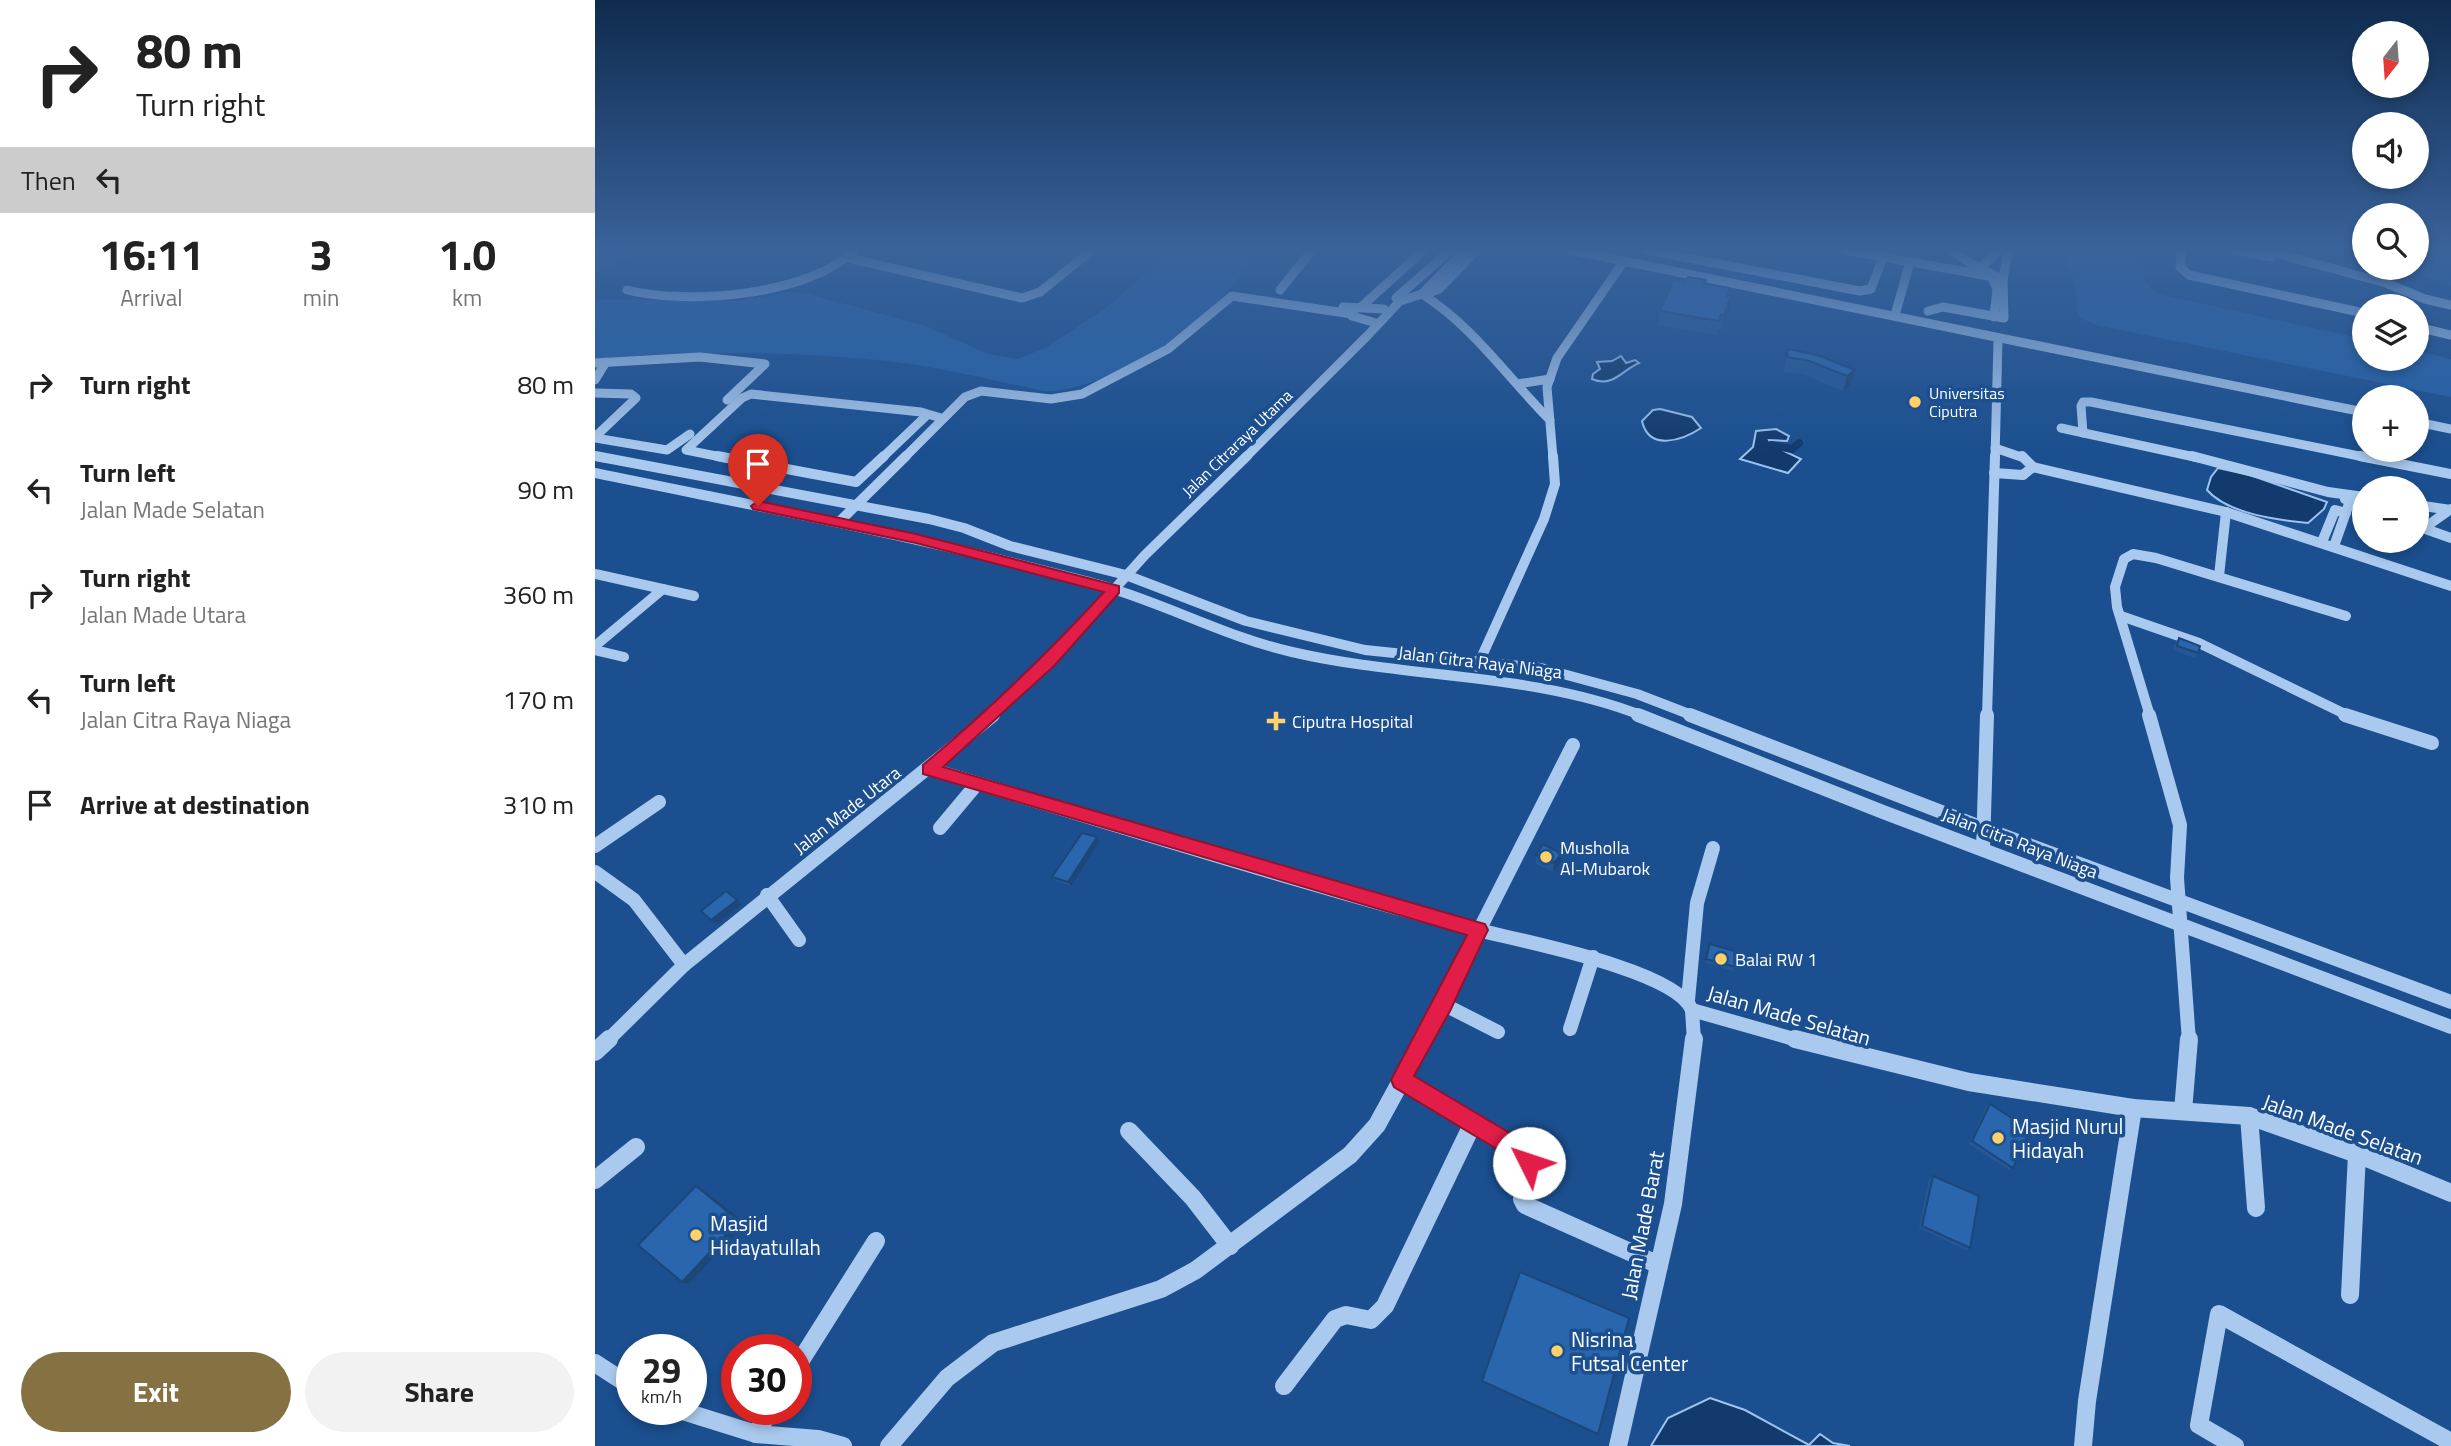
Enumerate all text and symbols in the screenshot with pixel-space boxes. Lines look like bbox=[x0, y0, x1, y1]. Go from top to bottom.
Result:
text: 80 m bbox=[136, 12, 243, 87]
north arrow bbox=[2352, 21, 2429, 98]
map controls bbox=[2352, 21, 2429, 553]
icon: right bbox=[21, 28, 112, 119]
text: Turn right bbox=[136, 80, 265, 128]
button: sound bbox=[2352, 112, 2429, 189]
text: Then bbox=[21, 161, 76, 200]
icon: left bbox=[90, 161, 128, 199]
button: search bbox=[2352, 203, 2429, 280]
text: 16:11 bbox=[99, 222, 204, 286]
text: 3 bbox=[309, 222, 333, 286]
text: 1.0 bbox=[438, 222, 496, 286]
text: Arrival bbox=[120, 280, 183, 315]
text: min bbox=[303, 280, 339, 315]
text: km bbox=[452, 280, 482, 315]
button: layers bbox=[2352, 294, 2429, 371]
text: Turn right bbox=[80, 365, 191, 404]
text: 80 m bbox=[517, 365, 574, 404]
icon: right bbox=[21, 366, 59, 404]
place label: Universitas Ciputra bbox=[1929, 381, 2005, 423]
street label: Jalan Citraraya Utama bbox=[1176, 384, 1298, 502]
button: + bbox=[2352, 385, 2429, 462]
marker: Universitas Ciputra bbox=[1907, 394, 1923, 410]
pin bbox=[728, 434, 788, 506]
icon: arrive bbox=[739, 445, 777, 483]
text: Turn left bbox=[80, 453, 175, 492]
text: 90 m bbox=[517, 470, 574, 509]
icon: left bbox=[21, 471, 59, 509]
button: − bbox=[2352, 476, 2429, 553]
text: Jalan Made Selatan bbox=[80, 492, 265, 527]
text: Turn right bbox=[80, 558, 191, 597]
text: 360 m bbox=[503, 575, 574, 614]
icon: right bbox=[21, 576, 59, 614]
text: Jalan Made Utara bbox=[80, 597, 246, 632]
street label: Jalan Citra Raya Niaga bbox=[1396, 639, 1564, 685]
text: Turn left bbox=[80, 663, 175, 702]
text: 170 m bbox=[503, 680, 574, 719]
icon: left bbox=[21, 681, 59, 719]
text: Jalan Citra Raya Niaga bbox=[80, 702, 291, 737]
place label: Ciputra Hospital bbox=[1292, 708, 1413, 735]
marker: Ciputra Hospital bbox=[1266, 711, 1286, 731]
street label: Jalan Made Utara bbox=[788, 759, 906, 861]
text: Arrive at destination bbox=[80, 785, 310, 824]
text: 310 m bbox=[503, 785, 574, 824]
icon: arrive bbox=[21, 786, 59, 824]
street label: Jalan Citra Raya Niaga bbox=[1938, 801, 2102, 885]
place label: Musholla Al-Mubarok bbox=[1560, 834, 1650, 882]
marker: Musholla Al-Mubarok bbox=[1538, 849, 1554, 865]
place label: Balai RW 1 bbox=[1735, 946, 1817, 973]
marker: Balai RW 1 bbox=[1713, 951, 1729, 967]
street label: Jalan Made Selatan bbox=[1703, 976, 1875, 1054]
street label: Jalan Made Selatan bbox=[2258, 1085, 2428, 1173]
place label: Masjid Nurul Hidayah bbox=[2012, 1110, 2123, 1166]
position arrow bbox=[1492, 1126, 1566, 1200]
marker: Masjid Nurul Hidayah bbox=[1990, 1130, 2006, 1146]
street label: Jalan Made Barat bbox=[1612, 1147, 1672, 1302]
place label: Masjid Hidayatullah bbox=[710, 1207, 821, 1263]
marker: Masjid Hidayatullah bbox=[688, 1227, 704, 1243]
place label: Nisrina Futsal Center bbox=[1571, 1323, 1688, 1379]
speed limit sign: 30 bbox=[721, 1334, 812, 1425]
text: 29 bbox=[642, 1343, 681, 1397]
marker: Nisrina Futsal Center bbox=[1549, 1343, 1565, 1359]
button: Exit bbox=[21, 1352, 291, 1432]
button: Share bbox=[305, 1352, 574, 1432]
text: km/h bbox=[641, 1383, 682, 1410]

